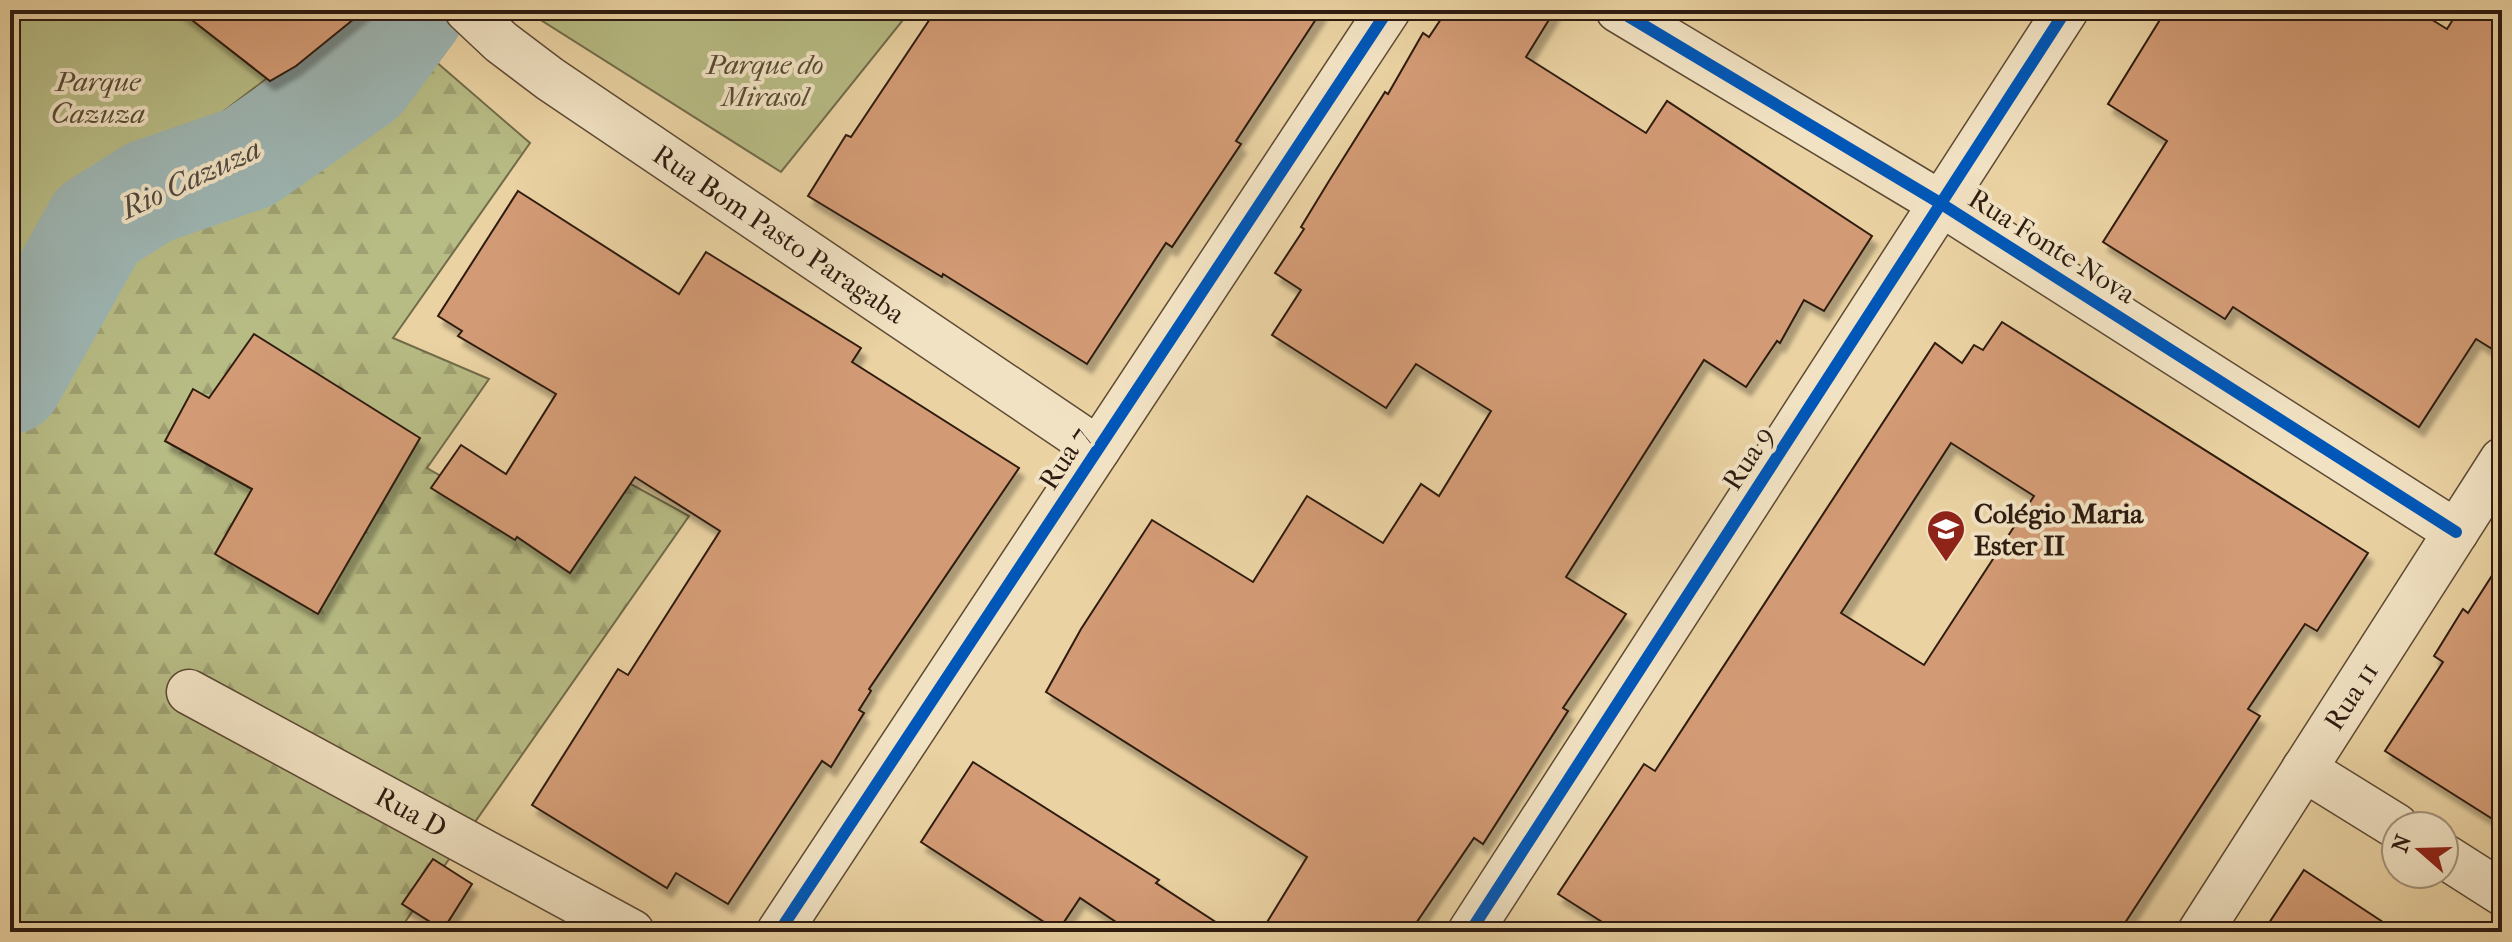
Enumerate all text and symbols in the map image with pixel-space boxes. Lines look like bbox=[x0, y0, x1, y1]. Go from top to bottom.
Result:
park label: Parque do Mirasol bbox=[704, 48, 824, 113]
park label: Parque Cazuza bbox=[51, 65, 145, 130]
water label: Rio Cazuza bbox=[114, 131, 266, 227]
street label: Rua Bom Pasto Paragaba bbox=[647, 137, 912, 331]
street label: Rua Fonte Nova bbox=[1962, 182, 2142, 311]
street label: Rua 7 bbox=[1032, 420, 1096, 496]
street label: Rua 9 bbox=[1715, 420, 1781, 496]
place label: Colégio Maria Ester II bbox=[1974, 497, 2144, 562]
school or university icon: Colégio Maria Ester II bbox=[1925, 508, 1967, 563]
street label: Rua 11 bbox=[2317, 656, 2385, 736]
street label: Rua D bbox=[370, 780, 452, 844]
north arrow bbox=[2380, 810, 2460, 890]
text: N bbox=[2387, 831, 2417, 856]

